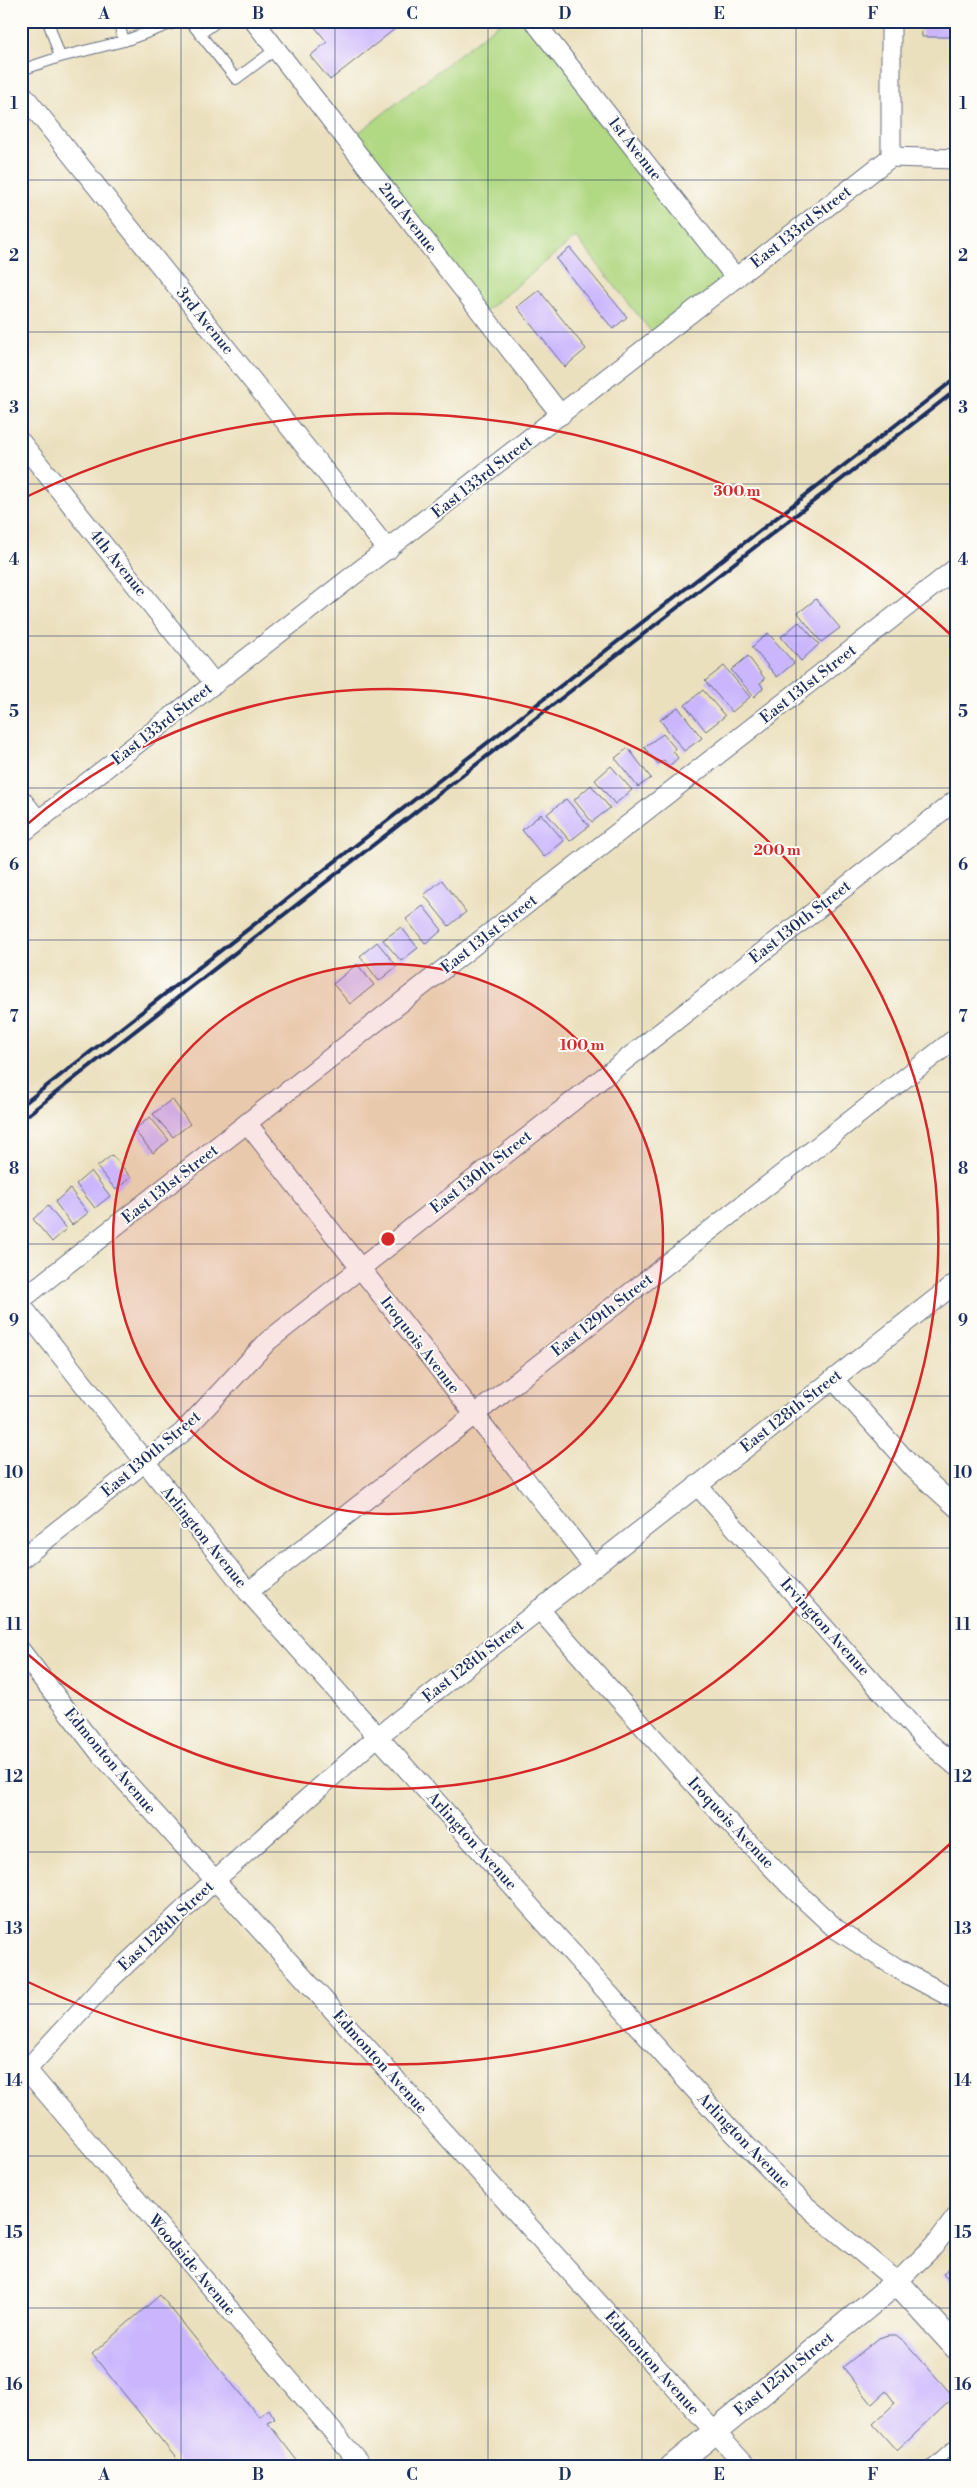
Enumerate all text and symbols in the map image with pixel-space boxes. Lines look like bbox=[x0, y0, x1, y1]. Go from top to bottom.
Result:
text: A bbox=[97, 4, 110, 24]
text: B bbox=[252, 4, 264, 24]
text: C bbox=[406, 4, 418, 24]
text: D bbox=[559, 4, 572, 24]
text: E bbox=[713, 4, 725, 24]
text: F bbox=[867, 4, 879, 24]
text: 1 bbox=[10, 94, 18, 114]
text: 1 bbox=[959, 94, 967, 114]
street label: 1st Avenue bbox=[604, 113, 666, 185]
street label: 2nd Avenue bbox=[374, 179, 442, 257]
street label: East 133rd Street bbox=[747, 181, 856, 273]
text: 2 bbox=[9, 246, 19, 266]
text: 2 bbox=[958, 246, 968, 266]
street label: 3rd Avenue bbox=[172, 283, 238, 359]
text: 3 bbox=[9, 398, 19, 418]
text: 3 bbox=[958, 398, 968, 418]
street label: East 133rd Street bbox=[428, 431, 537, 523]
text: 300 m bbox=[714, 482, 761, 501]
street label: 4th Avenue bbox=[85, 525, 151, 601]
text: 4 bbox=[9, 550, 20, 570]
text: 4 bbox=[958, 550, 969, 570]
street label: East 131st Street bbox=[756, 640, 861, 728]
street label: East 133rd Street bbox=[108, 678, 217, 770]
text: 5 bbox=[9, 702, 19, 722]
text: 5 bbox=[958, 702, 968, 722]
text: 200 m bbox=[753, 841, 801, 860]
text: 6 bbox=[9, 855, 19, 875]
text: 6 bbox=[958, 855, 968, 875]
street label: East 130th Street bbox=[745, 876, 855, 968]
street label: East 131st Street bbox=[437, 890, 542, 978]
text: 7 bbox=[9, 1007, 19, 1027]
text: 7 bbox=[958, 1007, 968, 1027]
text: 100 m bbox=[560, 1036, 605, 1055]
street label: East 130th Street bbox=[426, 1126, 536, 1218]
street label: East 131st Street bbox=[118, 1140, 223, 1228]
text: 8 bbox=[9, 1159, 19, 1179]
text: 8 bbox=[958, 1159, 968, 1179]
centre of rings bbox=[379, 1230, 397, 1248]
street label: East 129th Street bbox=[547, 1269, 657, 1361]
street label: Iroquois Avenue bbox=[376, 1292, 464, 1398]
text: 9 bbox=[9, 1311, 19, 1331]
text: 9 bbox=[958, 1311, 968, 1331]
street label: East 128th Street bbox=[736, 1365, 846, 1457]
street label: East 130th Street bbox=[97, 1406, 205, 1501]
text: 10 bbox=[5, 1463, 23, 1483]
text: 10 bbox=[954, 1463, 972, 1483]
street label: Arlington Avenue bbox=[156, 1481, 251, 1592]
street label: Irvington Avenue bbox=[776, 1574, 874, 1680]
text: 11 bbox=[6, 1615, 22, 1635]
street label: East 128th Street bbox=[418, 1615, 528, 1707]
text: 11 bbox=[955, 1615, 971, 1635]
street label: Edmonton Avenue bbox=[60, 1704, 160, 1818]
text: 12 bbox=[5, 1767, 23, 1787]
text: 12 bbox=[954, 1767, 972, 1787]
street label: Iroquois Avenue bbox=[683, 1773, 779, 1873]
street label: Arlington Avenue bbox=[422, 1787, 521, 1894]
street label: East 128th Street bbox=[114, 1876, 218, 1975]
text: 13 bbox=[5, 1919, 23, 1939]
text: 13 bbox=[954, 1919, 972, 1939]
street label: Edmonton Avenue bbox=[328, 2006, 432, 2118]
text: 14 bbox=[5, 2071, 23, 2091]
text: 14 bbox=[954, 2071, 972, 2091]
street label: Arlington Avenue bbox=[693, 2088, 795, 2193]
street label: Woodside Avenue bbox=[143, 2210, 240, 2320]
text: 15 bbox=[5, 2223, 23, 2243]
text: 15 bbox=[954, 2223, 972, 2243]
street label: Edmonton Avenue bbox=[600, 2307, 704, 2419]
street label: East 125th Street bbox=[730, 2327, 838, 2420]
text: 16 bbox=[5, 2375, 23, 2395]
text: 16 bbox=[954, 2375, 972, 2395]
text: A bbox=[97, 2465, 110, 2485]
text: B bbox=[252, 2465, 264, 2485]
text: C bbox=[406, 2465, 418, 2485]
text: D bbox=[559, 2465, 572, 2485]
text: E bbox=[713, 2465, 725, 2485]
text: F bbox=[867, 2465, 879, 2485]

